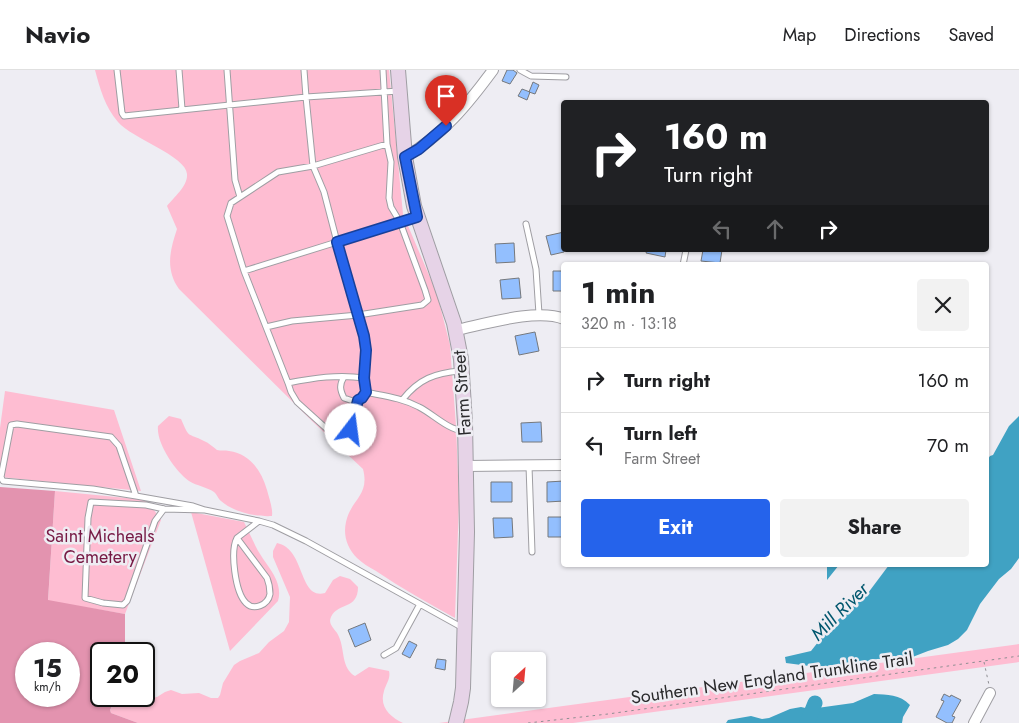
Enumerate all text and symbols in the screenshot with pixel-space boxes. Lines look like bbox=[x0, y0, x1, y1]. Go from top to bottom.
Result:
text: Navio bbox=[25, 17, 90, 52]
text: Map bbox=[783, 22, 816, 48]
text: Directions bbox=[844, 22, 920, 48]
text: Saved bbox=[948, 22, 994, 48]
pin bbox=[425, 75, 467, 126]
icon: arrive bbox=[432, 82, 460, 110]
text: 160 m bbox=[664, 112, 768, 162]
icon: right bbox=[581, 120, 646, 185]
text: Turn right bbox=[664, 158, 752, 190]
icon: left bbox=[708, 215, 736, 243]
icon: ahead bbox=[761, 215, 789, 243]
icon: right bbox=[814, 215, 842, 243]
text: 1 min bbox=[581, 271, 655, 314]
button: close bbox=[917, 279, 969, 331]
text: 320 m · 13:18 bbox=[581, 312, 677, 335]
street label: Farm Street bbox=[446, 349, 478, 437]
icon: right bbox=[581, 366, 609, 394]
text: Turn right bbox=[624, 367, 710, 394]
text: 160 m bbox=[918, 367, 969, 394]
position arrow bbox=[324, 403, 376, 455]
text: Turn left bbox=[624, 420, 697, 447]
icon: left bbox=[581, 431, 609, 459]
text: 70 m bbox=[927, 432, 969, 459]
text: Farm Street bbox=[624, 447, 700, 470]
button: Exit bbox=[581, 499, 770, 557]
button: Share bbox=[780, 499, 969, 557]
park label: Saint Micheals Cemetery bbox=[45, 523, 155, 570]
water label: Mill River bbox=[804, 575, 876, 647]
speed limit sign: 20 bbox=[90, 642, 155, 707]
street label: Southern New England Trunkline Trail bbox=[629, 645, 915, 711]
text: 15 bbox=[33, 650, 62, 686]
north arrow bbox=[491, 652, 546, 708]
map controls bbox=[491, 652, 546, 707]
text: km/h bbox=[34, 678, 61, 696]

